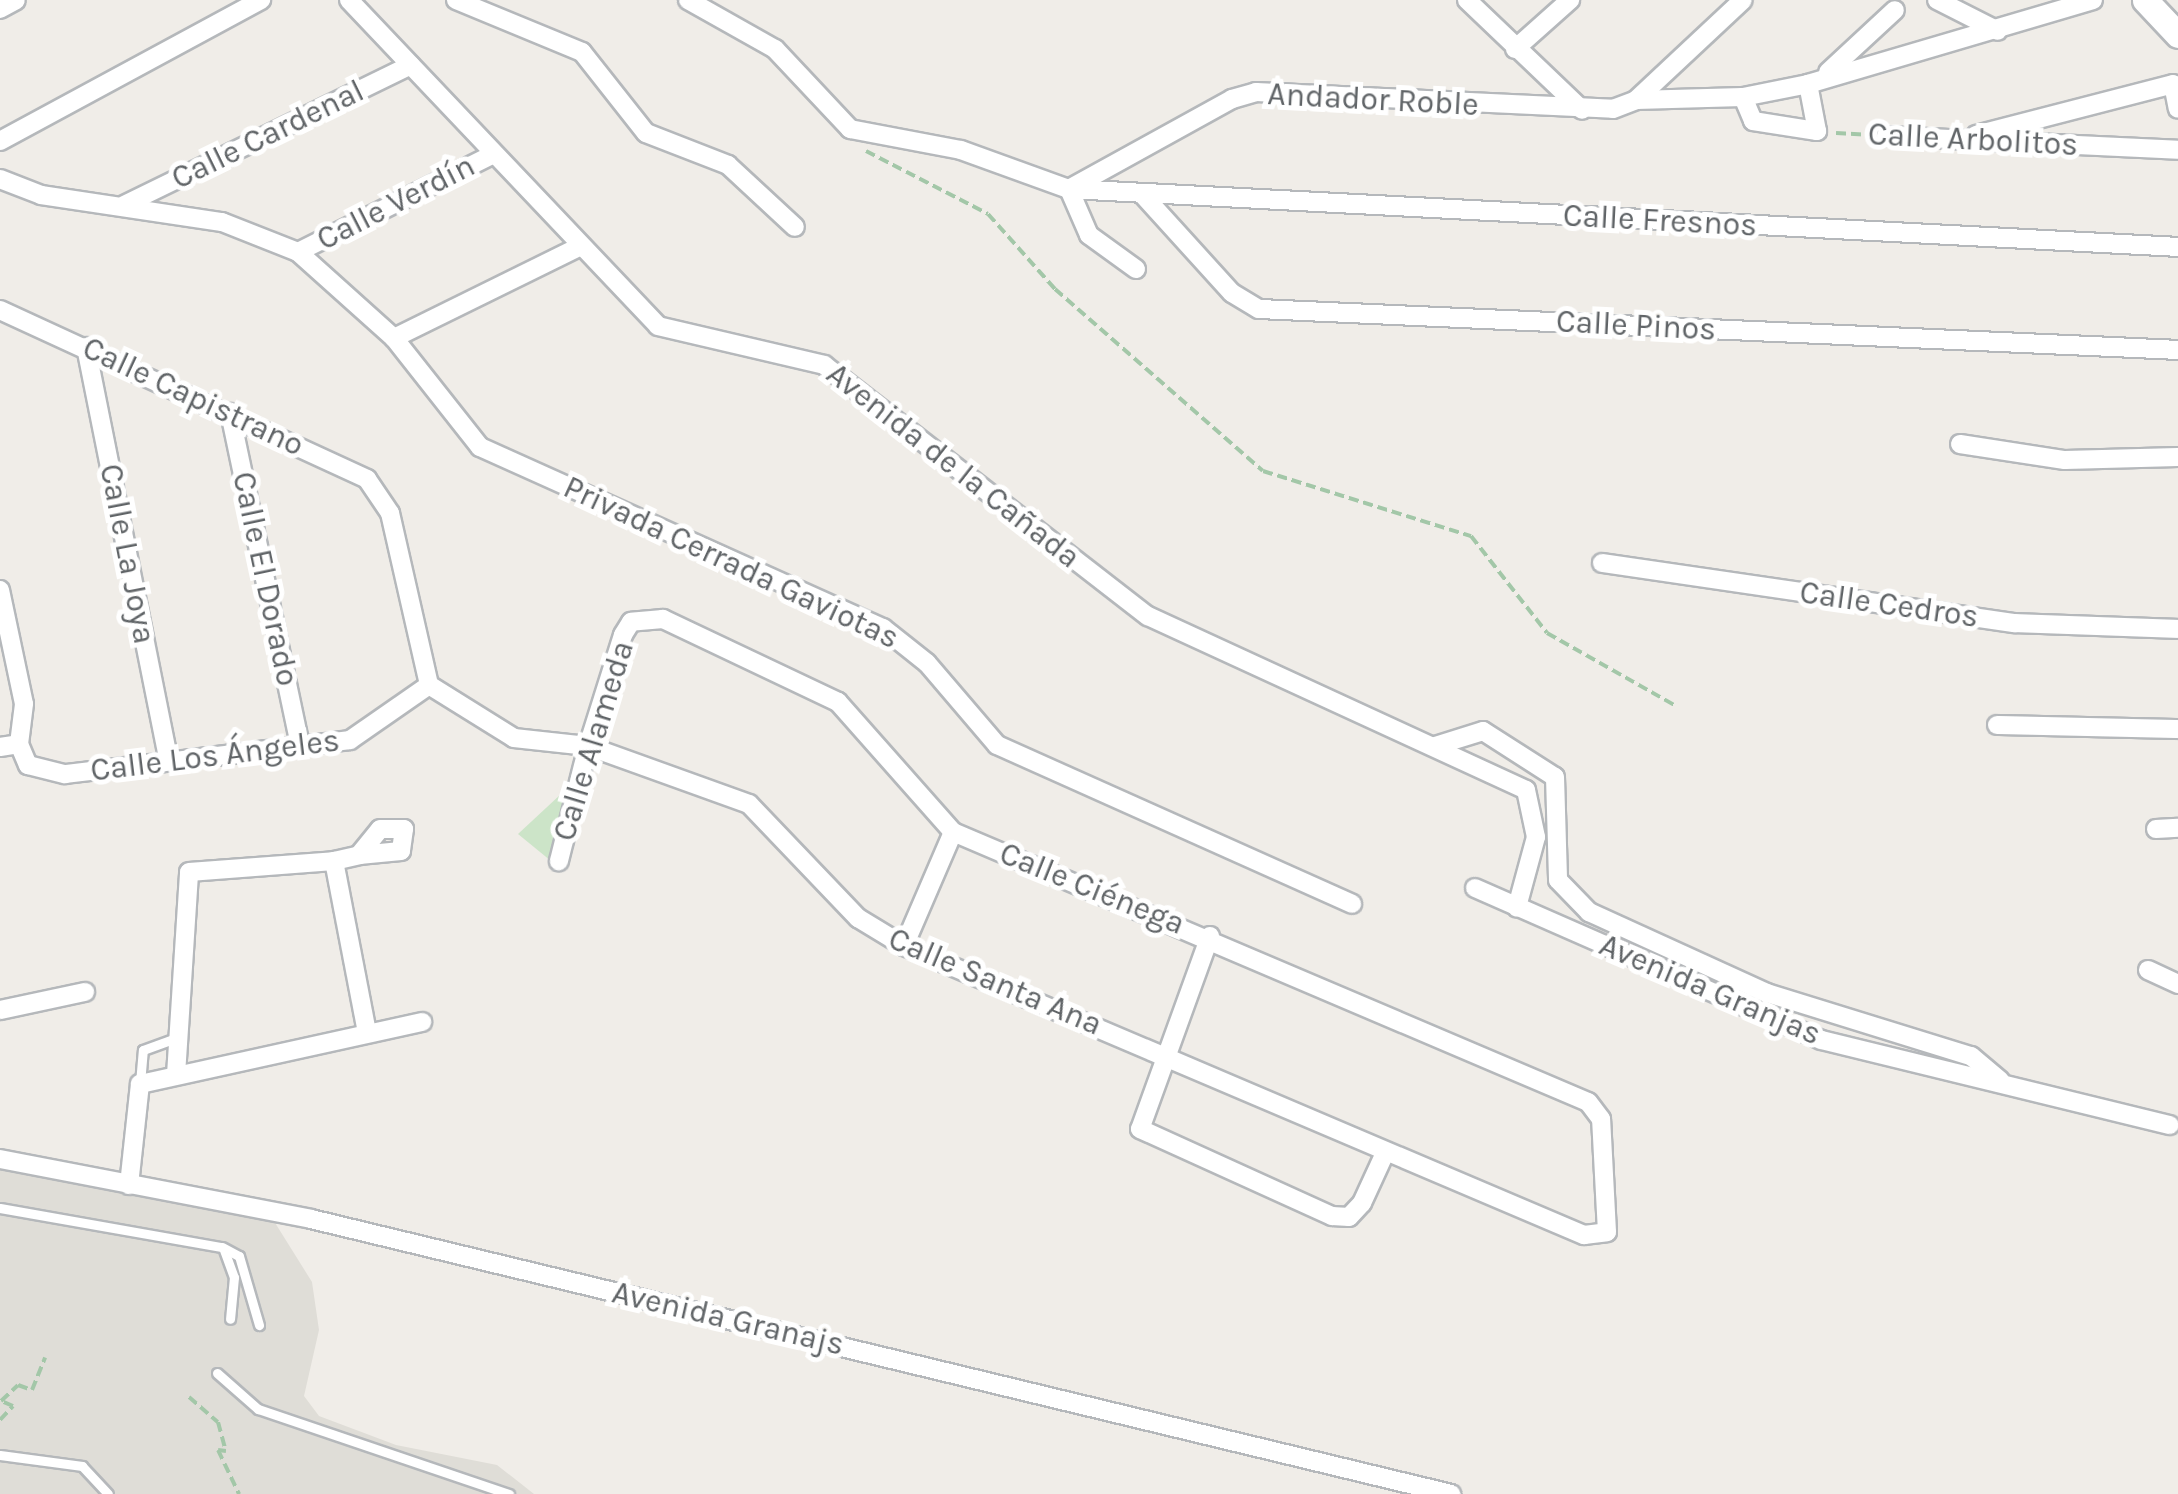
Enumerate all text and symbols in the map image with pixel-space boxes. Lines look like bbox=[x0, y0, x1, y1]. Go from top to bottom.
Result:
street label: Calle Cardenal bbox=[166, 72, 370, 198]
street label: Andador Roble bbox=[1266, 75, 1480, 125]
street label: Calle Arbolitos bbox=[1867, 115, 2079, 165]
street label: Calle Verdín bbox=[311, 147, 481, 259]
street label: Calle Fresnos bbox=[1562, 197, 1758, 245]
street label: Calle Pinos bbox=[1555, 303, 1717, 349]
street label: Calle Capistrano bbox=[76, 329, 310, 465]
street label: Avenida de la Cañada bbox=[819, 355, 1087, 577]
street label: Calle La Joya bbox=[91, 461, 163, 647]
street label: Calle El Dorado bbox=[224, 468, 306, 690]
street label: Privada Cerrada Gaviotas bbox=[557, 468, 905, 658]
street label: Calle Cedros bbox=[1797, 573, 1981, 637]
street label: Calle Alameda bbox=[545, 636, 643, 846]
street label: Calle Los Ángeles bbox=[88, 722, 342, 790]
street label: Calle Ciénega bbox=[994, 834, 1190, 944]
street label: Calle Santa Ana bbox=[883, 920, 1107, 1044]
street label: Avenida Granjas bbox=[1594, 926, 1826, 1054]
street label: Avenida Granajs bbox=[608, 1274, 848, 1364]

